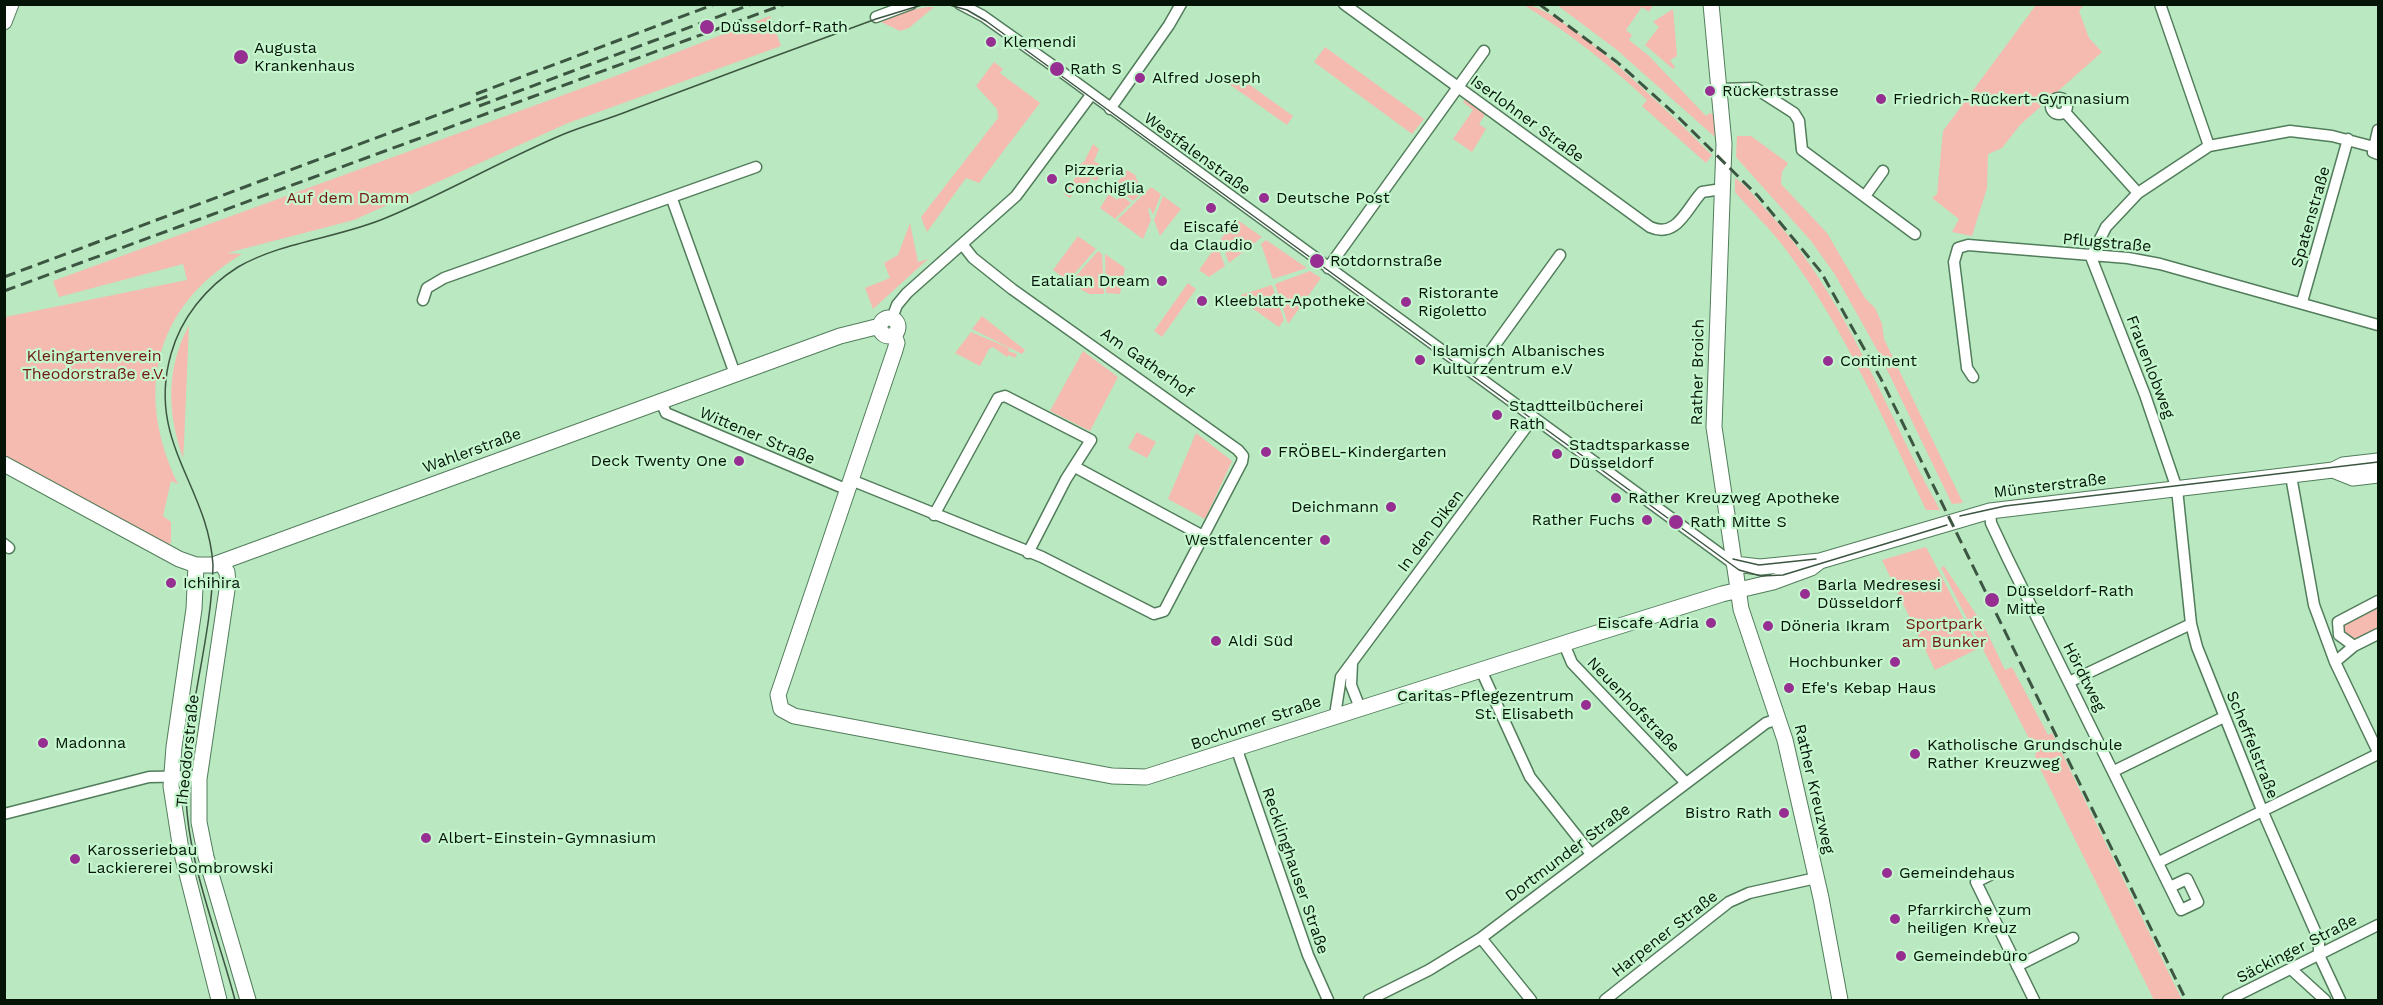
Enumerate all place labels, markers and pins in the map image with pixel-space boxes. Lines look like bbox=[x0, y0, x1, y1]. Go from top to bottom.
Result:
place label: Düsseldorf-Rath bbox=[720, 17, 848, 37]
marker: Düsseldorf-Rath bbox=[698, 18, 716, 36]
place label: Klemendi bbox=[1003, 32, 1076, 52]
marker: Klemendi bbox=[984, 35, 998, 49]
place label: Augusta Krankenhaus bbox=[254, 38, 355, 76]
marker: Augusta Krankenhaus bbox=[232, 48, 250, 66]
place label: Rath S bbox=[1070, 59, 1122, 79]
marker: Rath S bbox=[1048, 60, 1066, 78]
place label: Alfred Joseph bbox=[1152, 68, 1261, 88]
marker: Alfred Joseph bbox=[1133, 71, 1147, 85]
place label: Rückertstrasse bbox=[1722, 81, 1839, 101]
marker: Rückertstrasse bbox=[1703, 84, 1717, 98]
place label: Friedrich-Rückert-Gymnasium bbox=[1893, 89, 2130, 109]
marker: Friedrich-Rückert-Gymnasium bbox=[1874, 92, 1888, 106]
place label: Pizzeria Conchiglia bbox=[1064, 160, 1144, 198]
marker: Pizzeria Conchiglia bbox=[1045, 172, 1059, 186]
place label: Deutsche Post bbox=[1276, 188, 1390, 208]
marker: Deutsche Post bbox=[1257, 191, 1271, 205]
marker: Eiscafé da Claudio bbox=[1204, 201, 1218, 215]
place label: Eiscafé da Claudio bbox=[1169, 217, 1253, 255]
place label: Rotdornstraße bbox=[1330, 251, 1442, 271]
marker: Rotdornstraße bbox=[1308, 252, 1326, 270]
place label: Eatalian Dream bbox=[1030, 271, 1150, 291]
marker: Eatalian Dream bbox=[1155, 274, 1169, 288]
place label: Ristorante Rigoletto bbox=[1418, 283, 1499, 321]
place label: Kleeblatt-Apotheke bbox=[1214, 291, 1365, 311]
marker: Kleeblatt-Apotheke bbox=[1195, 294, 1209, 308]
marker: Ristorante Rigoletto bbox=[1399, 295, 1413, 309]
place label: Islamisch Albanisches Kulturzentrum e.V bbox=[1432, 341, 1605, 379]
place label: Continent bbox=[1840, 351, 1917, 371]
marker: Islamisch Albanisches Kulturzentrum e.V bbox=[1413, 353, 1427, 367]
marker: Continent bbox=[1821, 354, 1835, 368]
place label: Stadtteilbücherei Rath bbox=[1509, 396, 1644, 434]
marker: Stadtteilbücherei Rath bbox=[1490, 408, 1504, 422]
place label: Stadtsparkasse Düsseldorf bbox=[1569, 435, 1690, 473]
place label: FRÖBEL-Kindergarten bbox=[1278, 442, 1447, 462]
marker: FRÖBEL-Kindergarten bbox=[1259, 445, 1273, 459]
marker: Stadtsparkasse Düsseldorf bbox=[1550, 447, 1564, 461]
place label: Deck Twenty One bbox=[591, 451, 727, 471]
marker: Deck Twenty One bbox=[732, 454, 746, 468]
place label: Rather Kreuzweg Apotheke bbox=[1628, 488, 1840, 508]
marker: Rather Kreuzweg Apotheke bbox=[1609, 491, 1623, 505]
place label: Deichmann bbox=[1291, 497, 1379, 517]
marker: Deichmann bbox=[1384, 500, 1398, 514]
place label: Rather Fuchs bbox=[1532, 510, 1635, 530]
place label: Rath Mitte S bbox=[1690, 512, 1787, 532]
marker: Rather Fuchs bbox=[1640, 513, 1654, 527]
marker: Rath Mitte S bbox=[1667, 513, 1685, 531]
place label: Westfalencenter bbox=[1185, 530, 1313, 550]
marker: Westfalencenter bbox=[1318, 533, 1332, 547]
place label: Ichihira bbox=[183, 573, 240, 593]
place label: Barla Medresesi Düsseldorf bbox=[1817, 575, 1941, 613]
marker: Ichihira bbox=[164, 576, 178, 590]
place label: Düsseldorf-Rath Mitte bbox=[2006, 581, 2134, 619]
marker: Barla Medresesi Düsseldorf bbox=[1798, 587, 1812, 601]
marker: Düsseldorf-Rath Mitte bbox=[1983, 591, 2001, 609]
place label: Eiscafe Adria bbox=[1597, 613, 1699, 633]
marker: Eiscafe Adria bbox=[1704, 616, 1718, 630]
place label: Döneria Ikram bbox=[1780, 616, 1890, 636]
marker: Döneria Ikram bbox=[1761, 619, 1775, 633]
place label: Aldi Süd bbox=[1228, 631, 1293, 651]
marker: Aldi Süd bbox=[1209, 634, 1223, 648]
place label: Hochbunker bbox=[1789, 652, 1883, 672]
marker: Hochbunker bbox=[1888, 655, 1902, 669]
place label: Efe's Kebap Haus bbox=[1801, 678, 1936, 698]
marker: Efe's Kebap Haus bbox=[1782, 681, 1796, 695]
place label: Caritas-Pflegezentrum St. Elisabeth bbox=[1397, 686, 1574, 724]
marker: Caritas-Pflegezentrum St. Elisabeth bbox=[1579, 698, 1593, 712]
place label: Madonna bbox=[55, 733, 126, 753]
place label: Katholische Grundschule Rather Kreuzweg bbox=[1927, 735, 2123, 773]
marker: Madonna bbox=[36, 736, 50, 750]
marker: Katholische Grundschule Rather Kreuzweg bbox=[1908, 747, 1922, 761]
place label: Bistro Rath bbox=[1685, 803, 1772, 823]
marker: Bistro Rath bbox=[1777, 806, 1791, 820]
place label: Albert-Einstein-Gymnasium bbox=[438, 828, 656, 848]
marker: Albert-Einstein-Gymnasium bbox=[419, 831, 433, 845]
place label: Karosseriebau Lackiererei Sombrowski bbox=[87, 840, 274, 878]
marker: Karosseriebau Lackiererei Sombrowski bbox=[68, 852, 82, 866]
place label: Gemeindehaus bbox=[1899, 863, 2015, 883]
marker: Gemeindehaus bbox=[1880, 866, 1894, 880]
place label: Pfarrkirche zum heiligen Kreuz bbox=[1907, 900, 2031, 938]
marker: Pfarrkirche zum heiligen Kreuz bbox=[1888, 912, 1902, 926]
place label: Gemeindebüro bbox=[1913, 946, 2027, 966]
marker: Gemeindebüro bbox=[1894, 949, 1908, 963]

